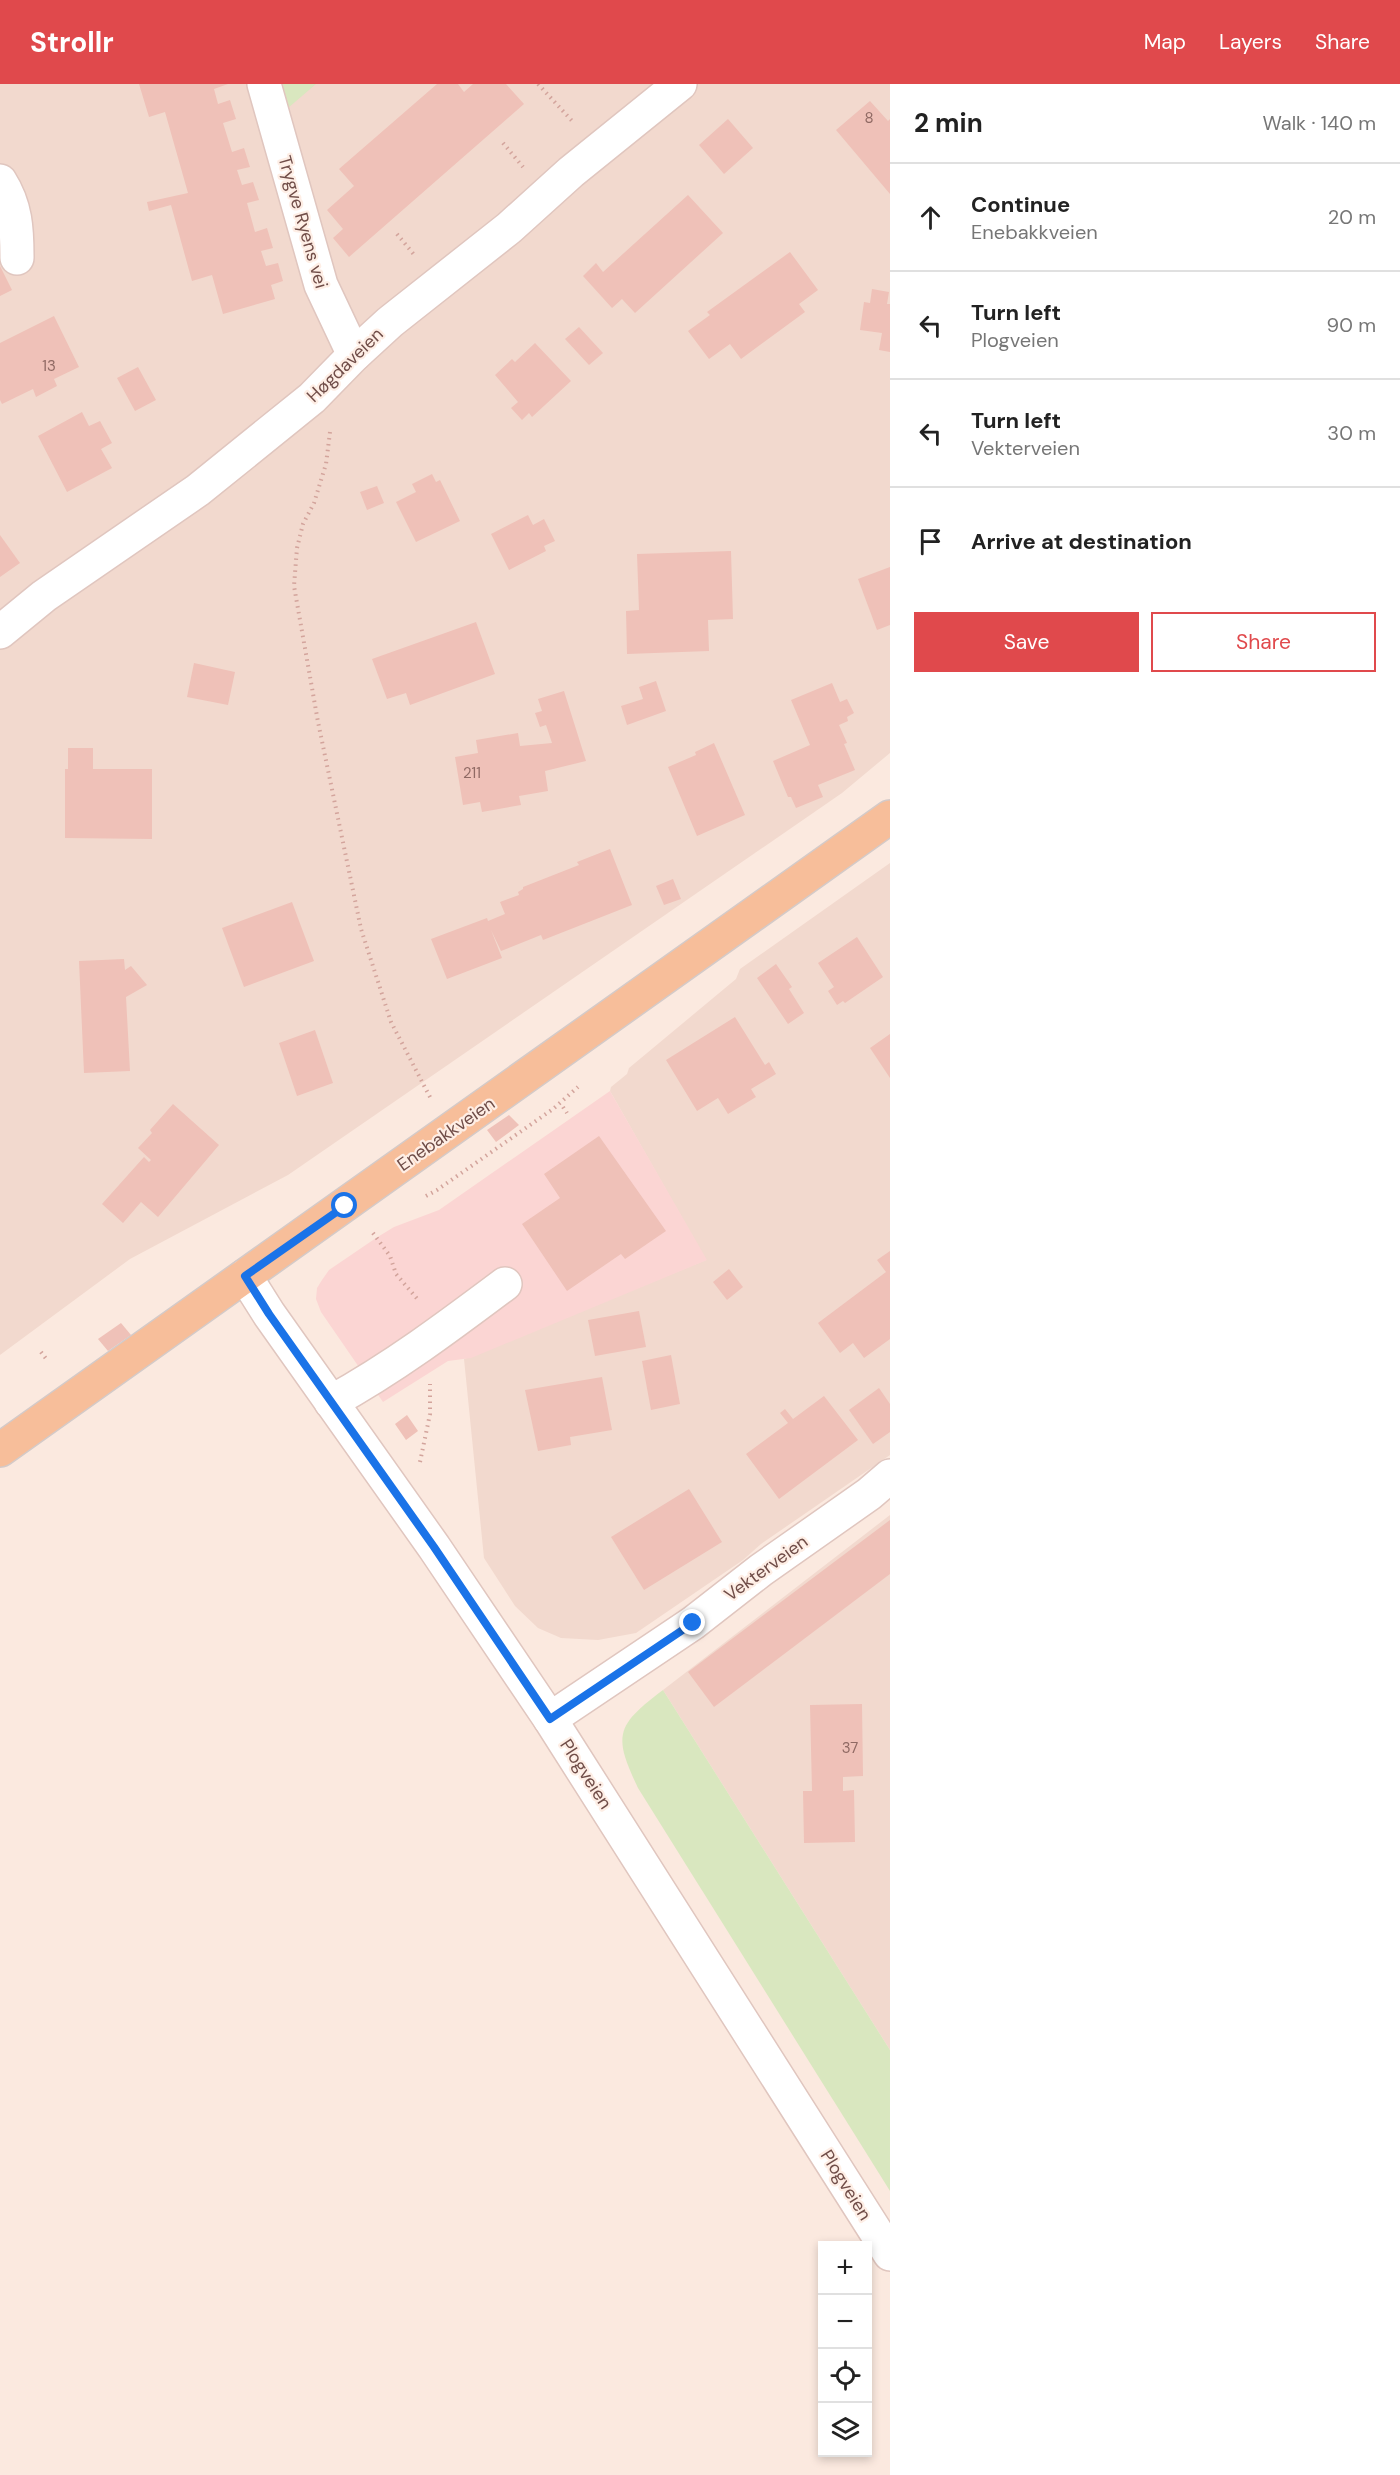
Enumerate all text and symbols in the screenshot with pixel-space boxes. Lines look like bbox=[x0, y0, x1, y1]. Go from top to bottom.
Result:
text: Strollr bbox=[30, 24, 114, 61]
text: Map bbox=[1144, 28, 1186, 56]
text: Layers bbox=[1219, 28, 1282, 56]
text: Share bbox=[1315, 28, 1370, 56]
text: 2 min bbox=[914, 106, 983, 140]
house number: 8 bbox=[864, 108, 874, 128]
text: Walk · 140 m bbox=[1262, 110, 1376, 136]
street label: Trygve Ryens vei bbox=[273, 153, 333, 291]
text: Continue bbox=[971, 190, 1070, 219]
icon: ahead bbox=[914, 201, 947, 234]
text: 20 m bbox=[1328, 204, 1376, 230]
text: Enebakkveien bbox=[971, 219, 1098, 245]
text: Turn left bbox=[971, 298, 1061, 327]
icon: left bbox=[914, 309, 947, 342]
text: 90 m bbox=[1327, 312, 1376, 338]
street label: Høgdaveien bbox=[302, 322, 388, 408]
text: Plogveien bbox=[971, 327, 1059, 353]
house number: 13 bbox=[42, 356, 56, 376]
text: Turn left bbox=[971, 406, 1061, 435]
icon: left bbox=[914, 417, 947, 450]
text: 30 m bbox=[1327, 420, 1376, 446]
text: Vekterveien bbox=[971, 435, 1080, 461]
icon: arrive bbox=[914, 525, 947, 558]
text: Arrive at destination bbox=[971, 527, 1192, 556]
button: Save bbox=[914, 612, 1139, 672]
button: Share bbox=[1151, 612, 1376, 672]
house number: 211 bbox=[463, 763, 481, 783]
street label: Enebakkveien bbox=[392, 1091, 500, 1177]
route start bbox=[331, 1192, 357, 1218]
street label: Vekterveien bbox=[719, 1529, 813, 1607]
route end bbox=[679, 1609, 705, 1635]
street label: Plogveien bbox=[554, 1734, 618, 1814]
house number: 37 bbox=[842, 1738, 858, 1758]
street label: Plogveien bbox=[815, 2145, 877, 2225]
map controls bbox=[818, 2241, 872, 2457]
button: + bbox=[818, 2241, 872, 2295]
button: − bbox=[818, 2295, 872, 2349]
button: locate bbox=[818, 2349, 872, 2403]
button: layers bbox=[818, 2403, 872, 2457]

